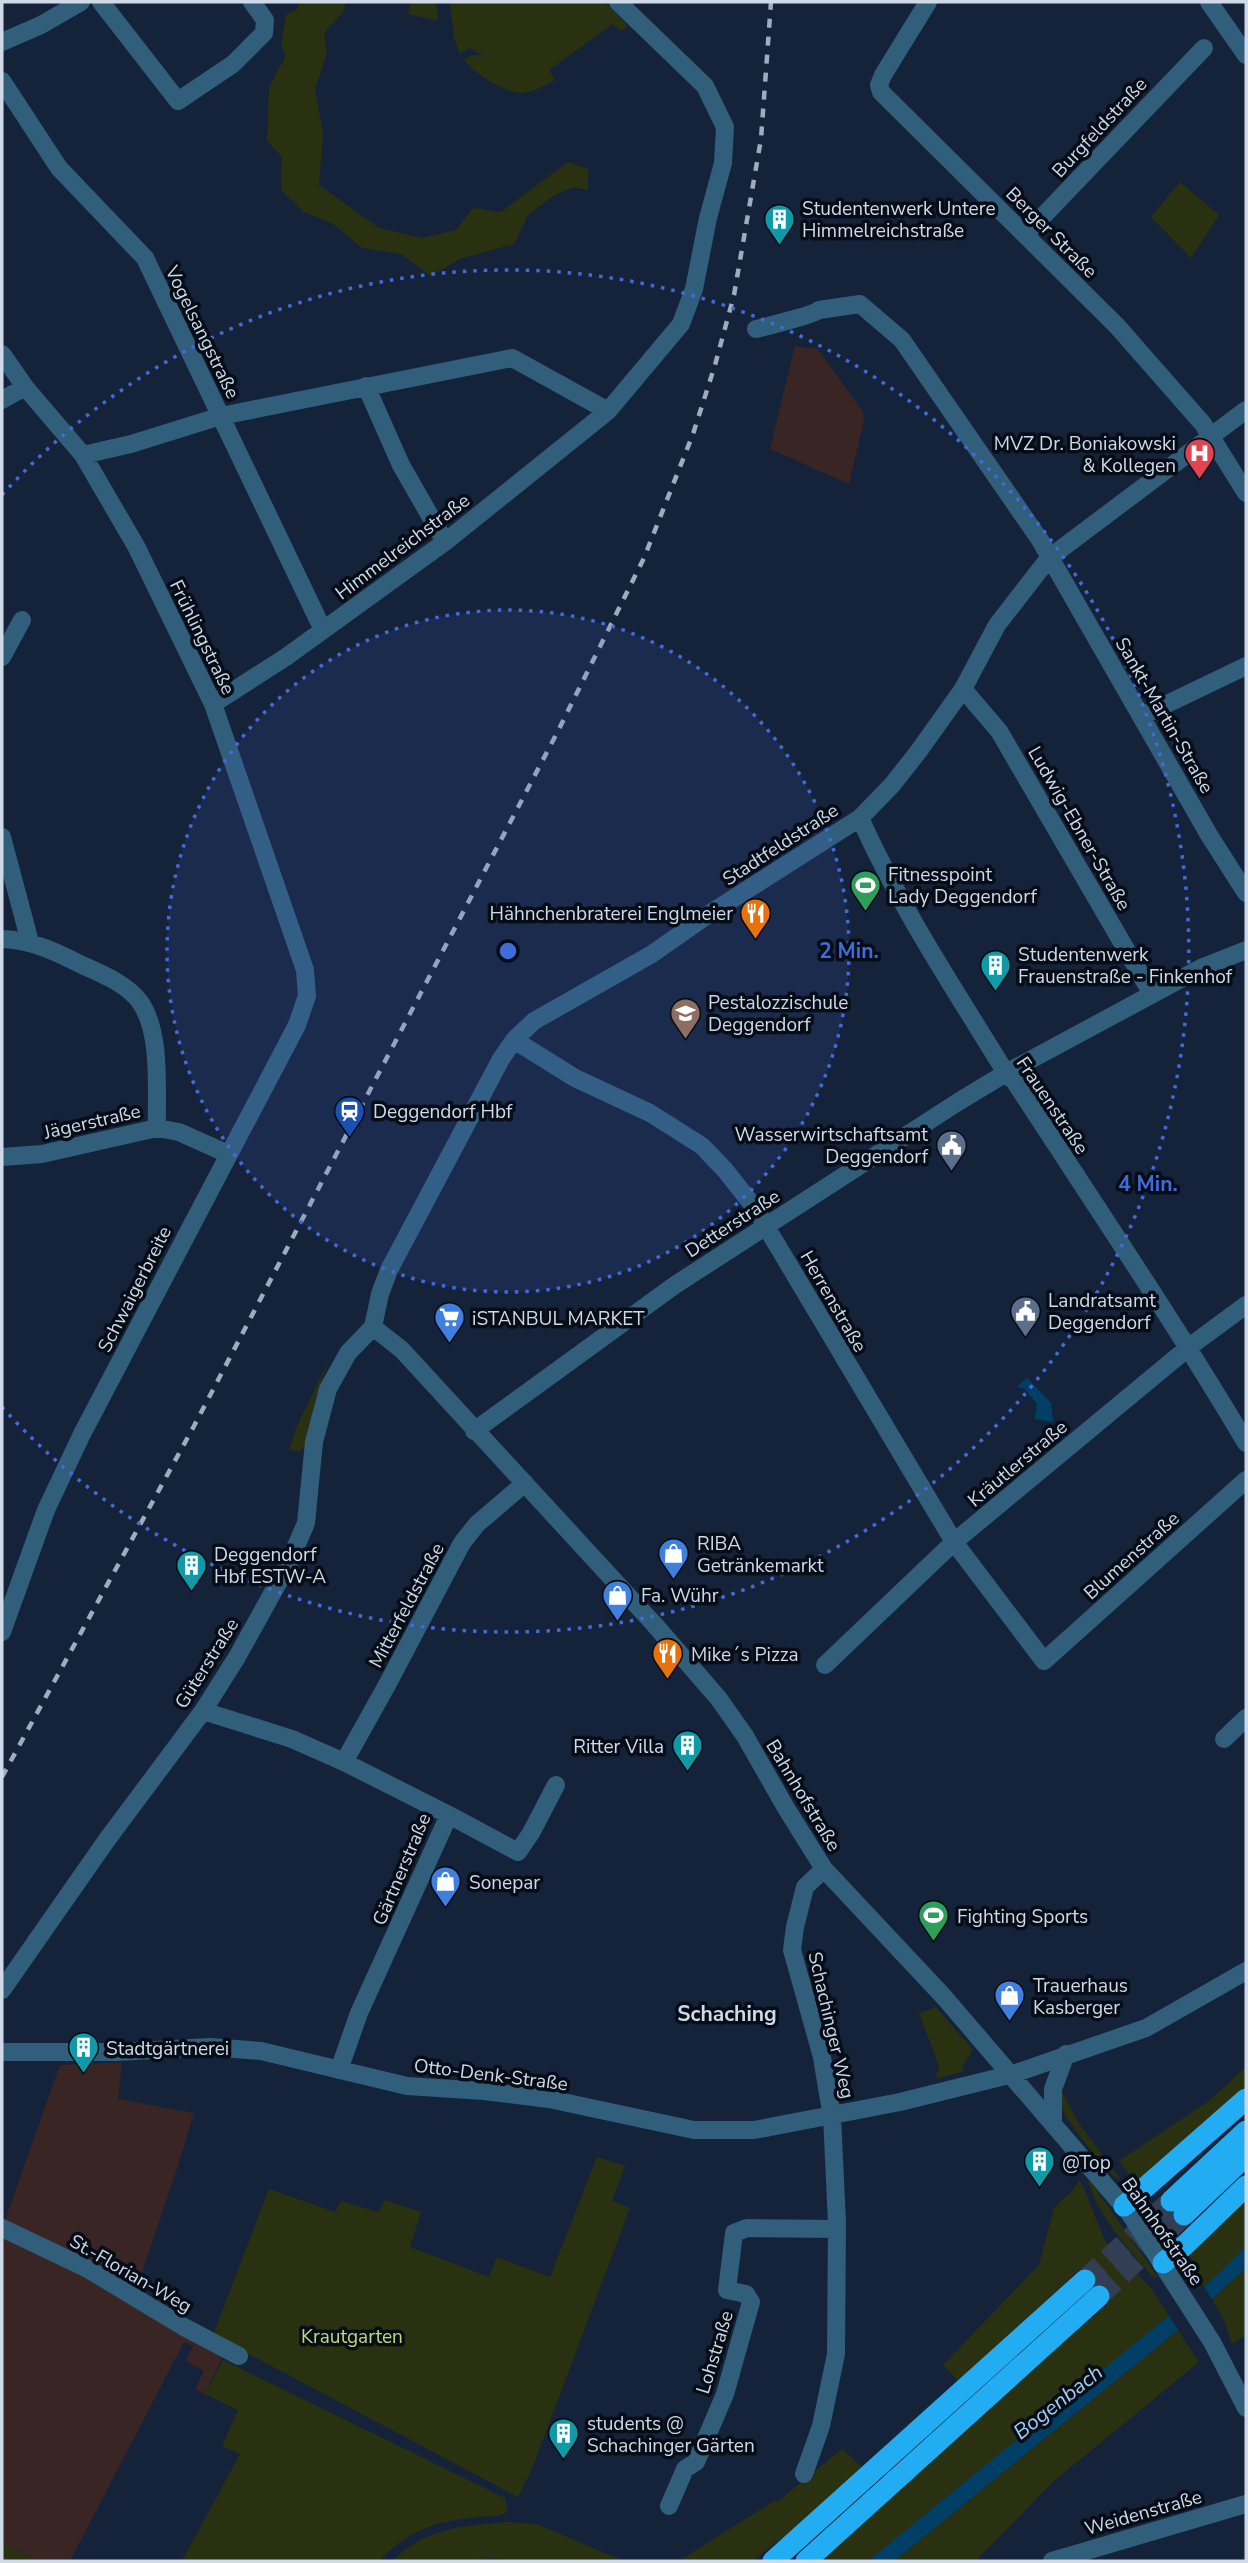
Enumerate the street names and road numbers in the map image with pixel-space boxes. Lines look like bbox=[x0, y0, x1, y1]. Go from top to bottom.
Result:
street label: Burgfeldstraße bbox=[1046, 72, 1153, 183]
street label: Berger Straße bbox=[1000, 181, 1103, 284]
street label: Vogelsangstraße bbox=[158, 261, 246, 403]
street label: Himmelreichstraße bbox=[330, 488, 475, 606]
street label: Frühlingstraße bbox=[163, 576, 241, 699]
street label: Sankt-Martin-Straße bbox=[1109, 633, 1219, 798]
street label: Ludwig-Ebner-Straße bbox=[1022, 742, 1137, 915]
street label: Stadtfeldstraße bbox=[718, 798, 843, 892]
street label: Frauenstraße bbox=[1010, 1052, 1094, 1160]
street label: Jägerstraße bbox=[40, 1098, 143, 1146]
street label: Detterstraße bbox=[680, 1183, 785, 1264]
street label: Schwaigerbreite bbox=[92, 1222, 178, 1357]
street label: Herrenstraße bbox=[794, 1246, 873, 1357]
street label: Kräutlerstraße bbox=[962, 1414, 1073, 1513]
street label: Blumenstraße bbox=[1078, 1506, 1185, 1606]
street label: Mitterfeldstraße bbox=[363, 1538, 451, 1673]
street label: Güterstraße bbox=[169, 1613, 245, 1714]
street label: Bahnhofstraße bbox=[759, 1735, 847, 1856]
street label: Gärtnerstraße bbox=[367, 1809, 437, 1930]
street label: Schachinger Weg bbox=[801, 1949, 861, 2101]
street label: Otto-Denk-Straße bbox=[412, 2053, 569, 2097]
street label: Bahnhofstraße bbox=[1115, 2172, 1209, 2291]
street label: St.-Florian-Weg bbox=[65, 2228, 196, 2319]
street label: Lohstraße bbox=[690, 2307, 740, 2397]
street label: Weidenstraße bbox=[1082, 2484, 1205, 2542]

